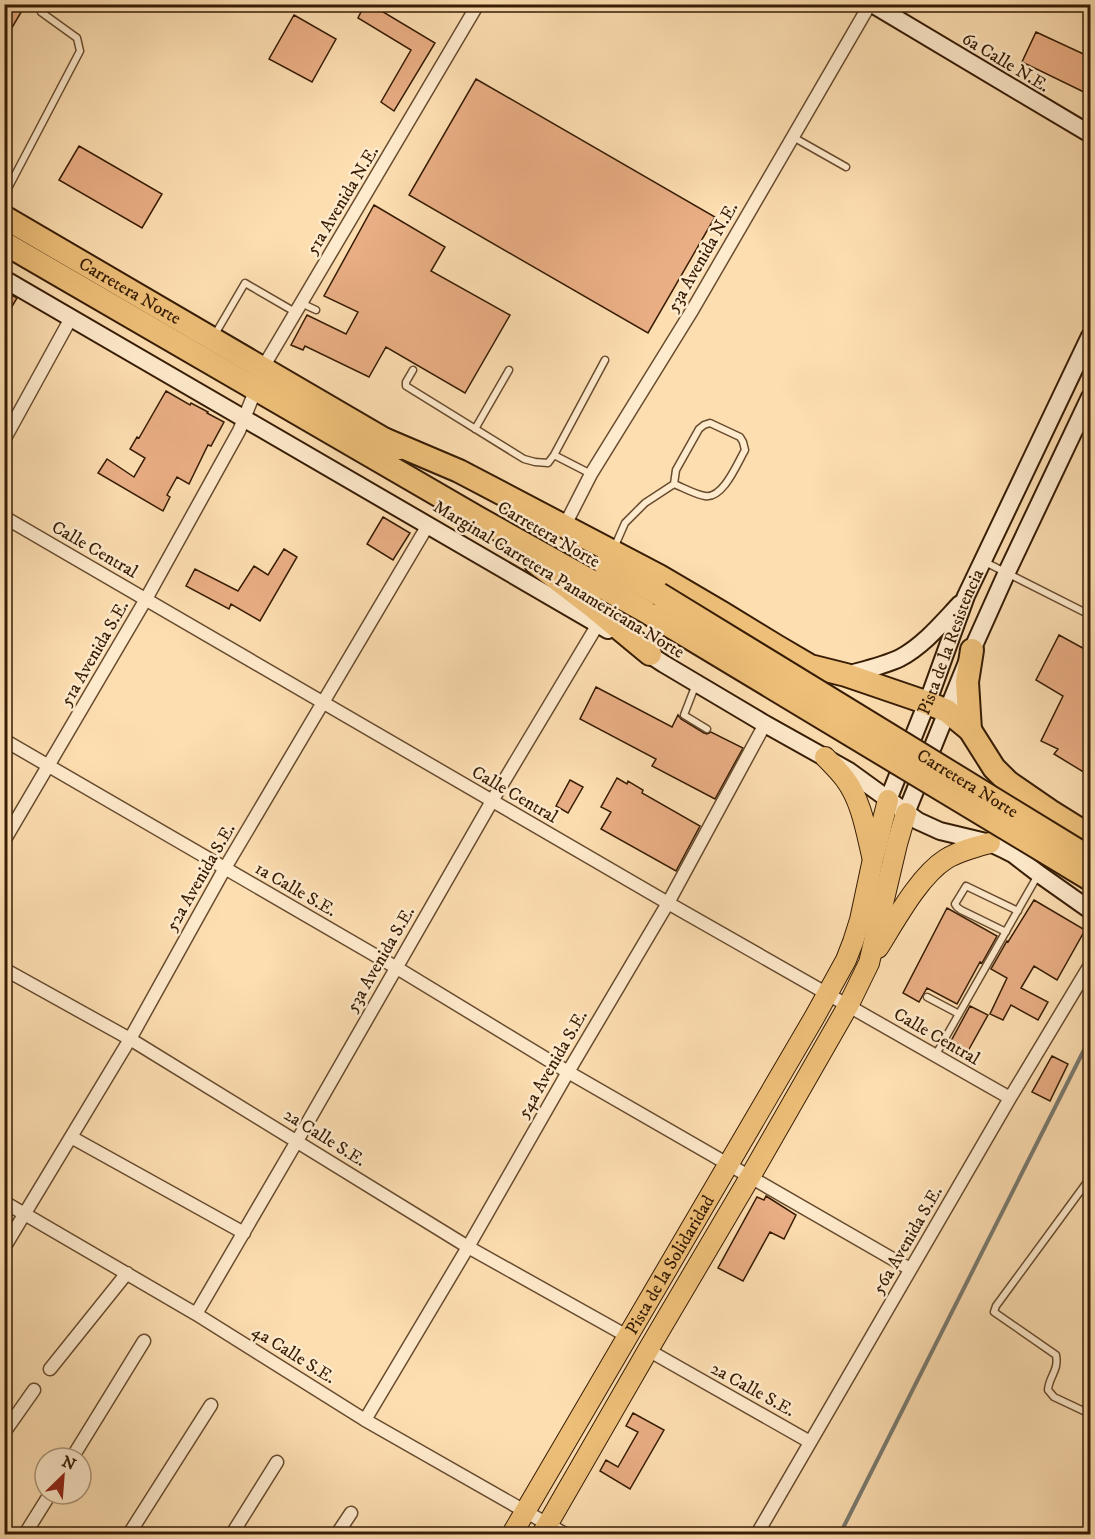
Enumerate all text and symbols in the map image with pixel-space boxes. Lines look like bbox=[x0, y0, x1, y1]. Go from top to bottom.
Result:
street label: 6a Calle N.E. bbox=[958, 28, 1053, 98]
street label: 51a Avenida N.E. bbox=[302, 142, 384, 259]
street label: 53a Avenida N.E. bbox=[662, 198, 743, 317]
street label: Carretera Norte bbox=[74, 253, 185, 330]
street label: Marginal Carretera Panamericana Norte bbox=[429, 496, 688, 664]
street label: Carretera Norte bbox=[493, 497, 604, 573]
street label: Calle Central bbox=[47, 516, 142, 584]
street label: Pista de la Resistencia bbox=[913, 565, 989, 718]
street label: 51a Avenida S.E. bbox=[56, 597, 134, 710]
street label: Carretera Norte bbox=[912, 745, 1022, 823]
street label: Calle Central bbox=[467, 761, 562, 829]
street label: 52a Avenida S.E. bbox=[161, 820, 241, 935]
street label: 1a Calle S.E. bbox=[251, 858, 340, 922]
street label: 53a Avenida S.E. bbox=[342, 903, 420, 1016]
street label: Calle Central bbox=[889, 1003, 984, 1071]
street label: 54a Avenida S.E. bbox=[513, 1006, 593, 1123]
street label: 2a Calle S.E. bbox=[279, 1104, 370, 1172]
street label: 56a Avenida S.E. bbox=[868, 1182, 948, 1299]
street label: Pista de la Solidaridad bbox=[621, 1192, 720, 1339]
street label: 4a Calle S.E. bbox=[248, 1321, 339, 1389]
street label: 2a Calle S.E. bbox=[707, 1358, 798, 1422]
north arrow bbox=[33, 1446, 93, 1506]
text: N bbox=[59, 1451, 79, 1475]

